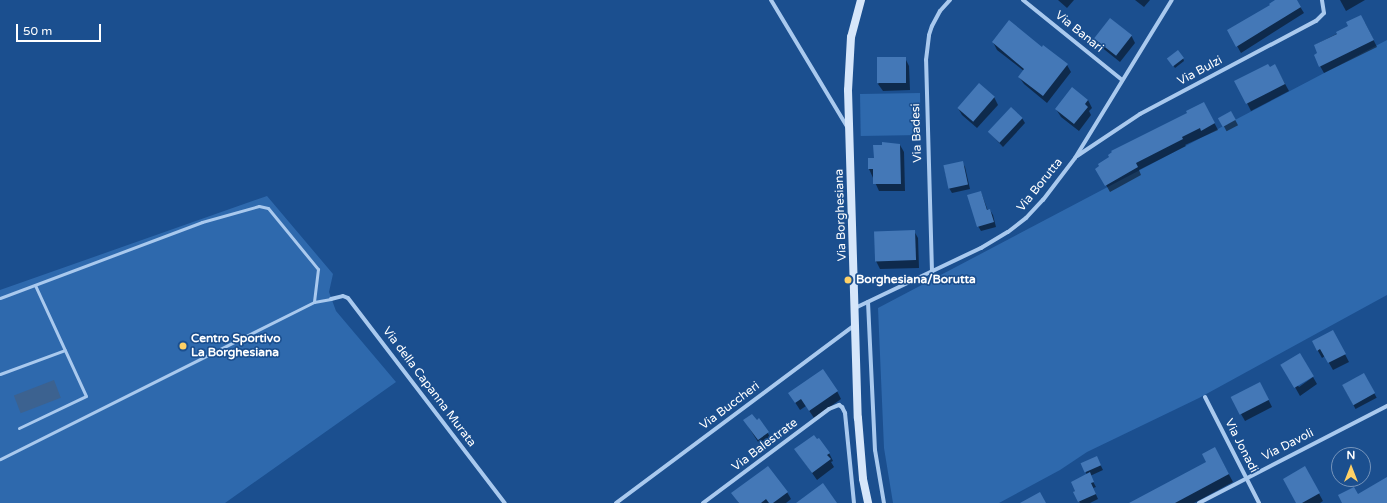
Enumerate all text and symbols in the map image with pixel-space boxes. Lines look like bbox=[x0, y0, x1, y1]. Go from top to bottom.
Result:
street label: Via Banari bbox=[1052, 8, 1106, 56]
scale bar bbox=[18, 16, 103, 42]
text: 50 m bbox=[23, 24, 52, 38]
street label: Via Bulzi bbox=[1175, 53, 1225, 89]
street label: Via Badesi bbox=[909, 103, 925, 163]
street label: Via Borutta bbox=[1014, 155, 1066, 215]
street label: Via Borghesiana bbox=[832, 169, 850, 261]
place label: Borghesiana/Borutta bbox=[856, 273, 976, 287]
marker: Borghesiana/Borutta bbox=[843, 275, 853, 285]
street label: Via della Capanna Murata bbox=[379, 324, 479, 450]
place label: Centro Sportivo La Borghesiana bbox=[191, 332, 280, 360]
marker: Centro Sportivo La Borghesiana bbox=[178, 341, 188, 351]
street label: Via Buccheri bbox=[697, 379, 763, 433]
street label: Via Balestrate bbox=[729, 416, 801, 474]
street label: Via Jonadi bbox=[1221, 417, 1261, 475]
street label: Via Davoli bbox=[1260, 426, 1316, 464]
north arrow bbox=[1331, 447, 1371, 487]
text: N bbox=[1347, 449, 1355, 462]

